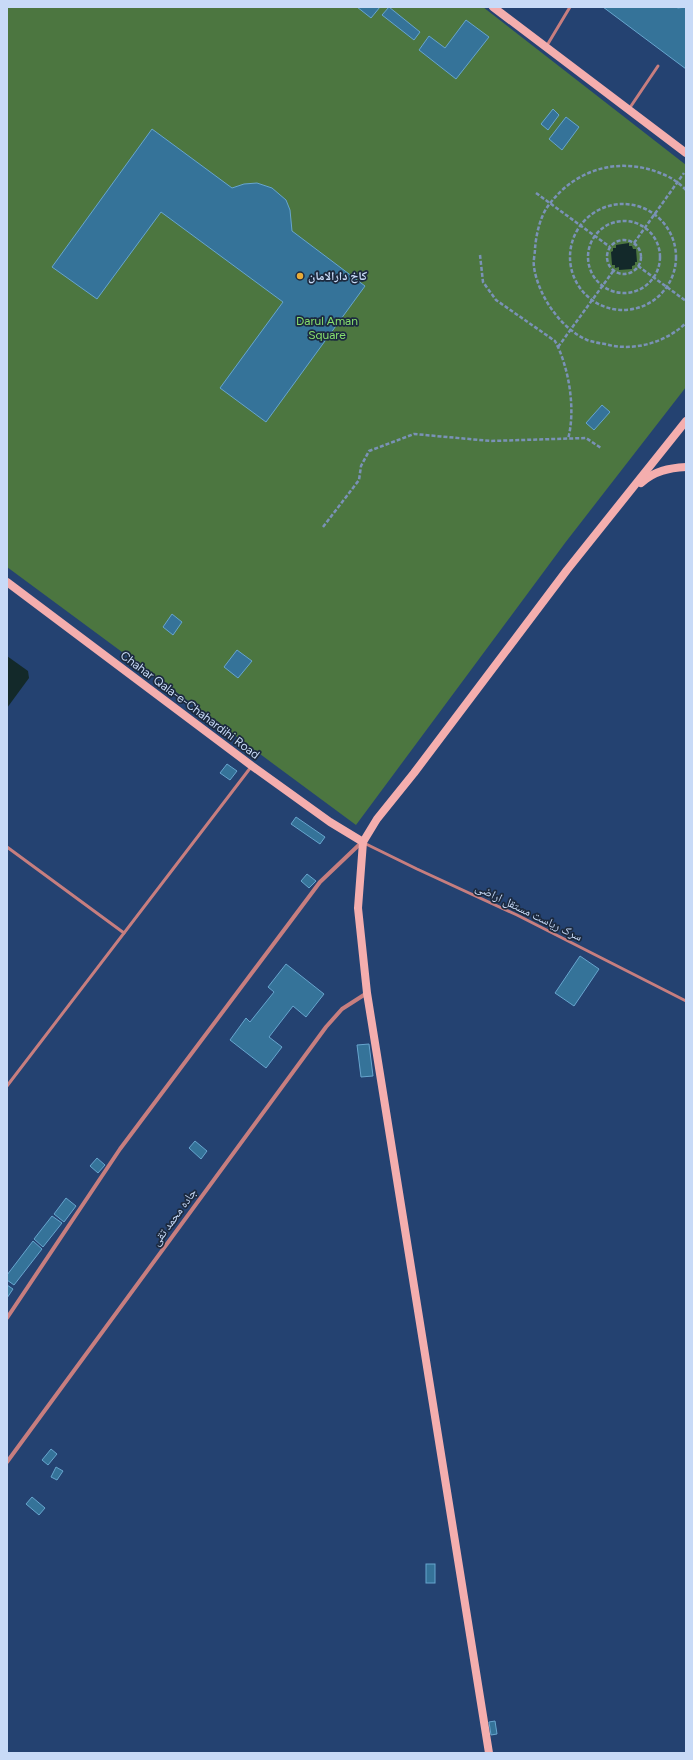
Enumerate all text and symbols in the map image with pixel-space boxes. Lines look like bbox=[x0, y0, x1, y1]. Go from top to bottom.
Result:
place label: کاخ دارالامان bbox=[308, 269, 368, 284]
marker: کاخ دارالامان bbox=[295, 271, 305, 281]
park label: Darul Aman Square bbox=[296, 314, 358, 342]
street label: Chahar Qala-e-Chahardihi Road bbox=[118, 648, 262, 762]
street label: سرک ریاست مستقل اراضی bbox=[473, 880, 585, 944]
street label: جاده محمد تقی bbox=[148, 1185, 200, 1249]

